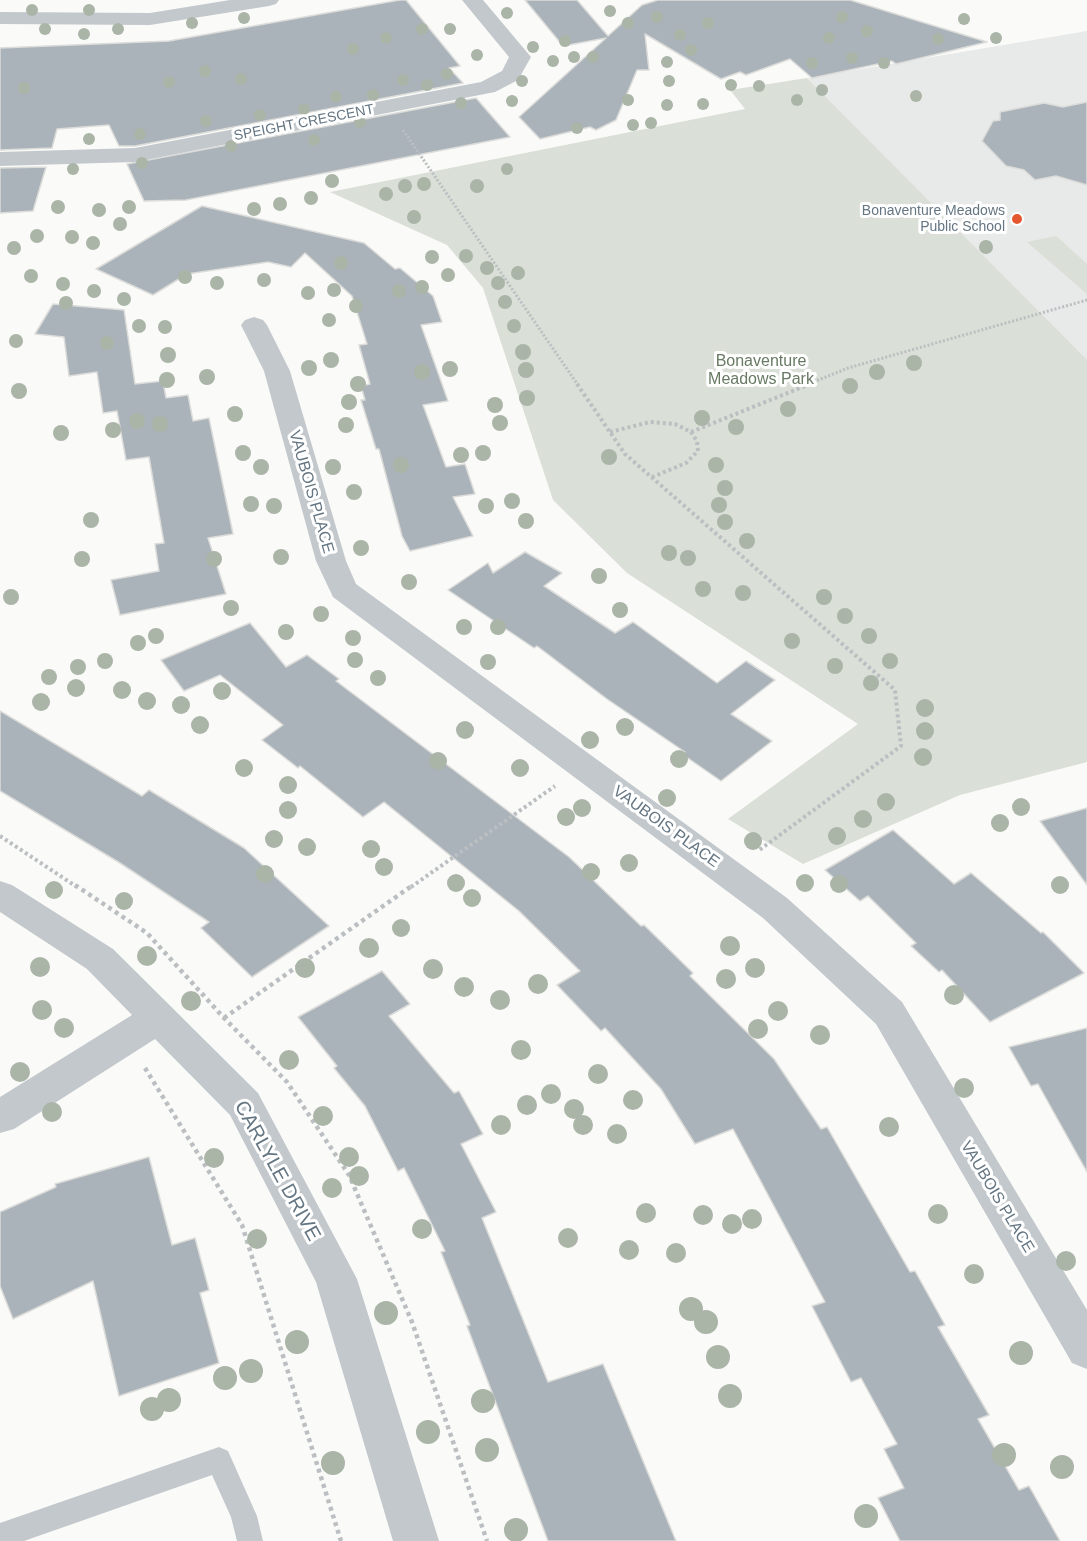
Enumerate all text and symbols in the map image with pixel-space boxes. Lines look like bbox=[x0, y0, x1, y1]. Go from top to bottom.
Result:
street label: SPEIGHT CRESCENT bbox=[233, 101, 375, 145]
place label: Bonaventure Meadows Public School bbox=[862, 203, 1005, 236]
marker: Bonaventure Meadows Public School bbox=[1010, 212, 1024, 226]
park label: Bonaventure Meadows Park bbox=[708, 352, 814, 390]
street label: VAUBOIS PLACE bbox=[284, 428, 338, 556]
street label: VAUBOIS PLACE bbox=[609, 782, 723, 872]
street label: CARLYLE DRIVE bbox=[229, 1097, 325, 1245]
street label: VAUBOIS PLACE bbox=[956, 1138, 1038, 1256]

